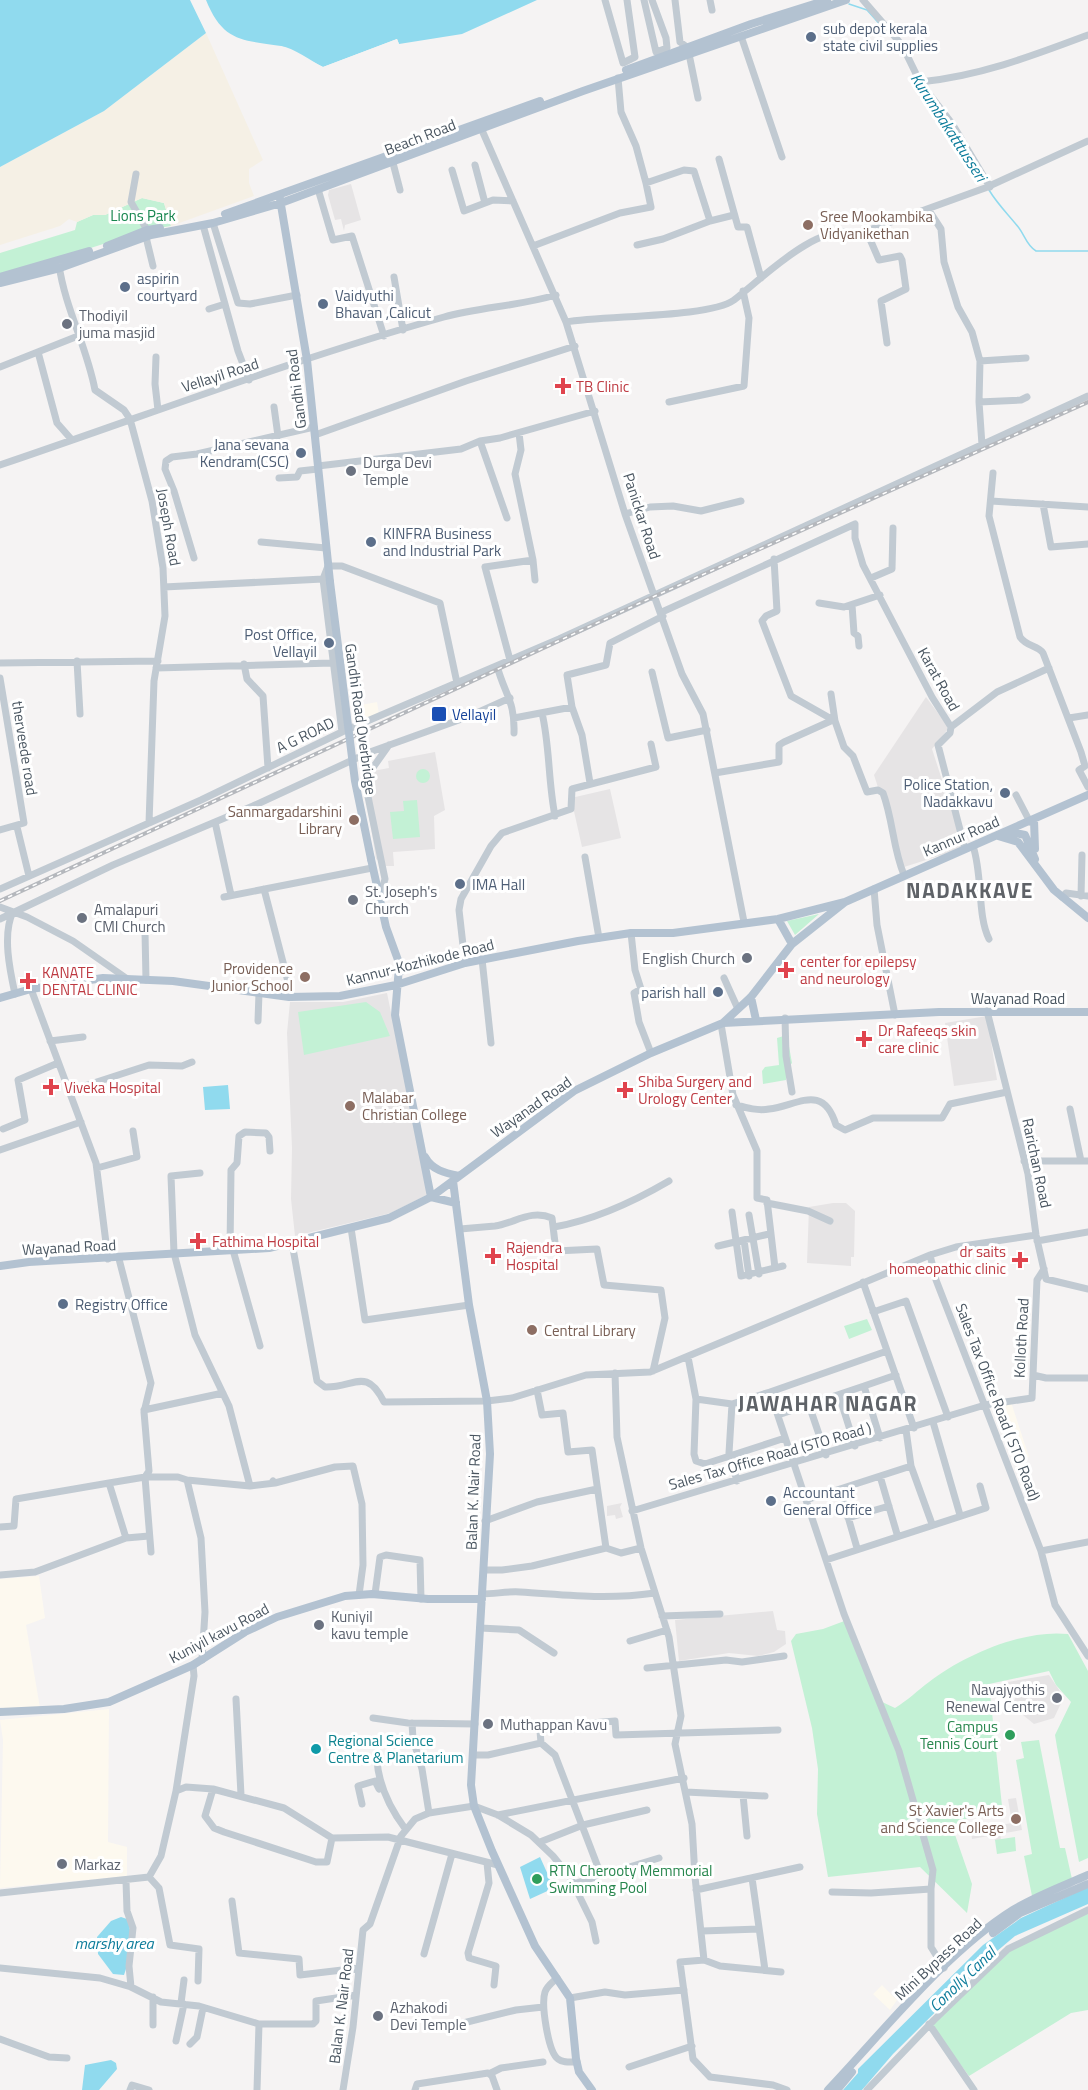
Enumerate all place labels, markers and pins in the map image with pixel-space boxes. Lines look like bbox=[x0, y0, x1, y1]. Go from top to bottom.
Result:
place label: sub depot kerala state civil supplies bbox=[823, 17, 938, 57]
marker: sub depot kerala state civil supplies bbox=[804, 30, 818, 44]
place label: Sree Mookambika Vidyanikethan bbox=[820, 205, 933, 245]
marker: Sree Mookambika Vidyanikethan bbox=[801, 218, 815, 232]
place label: aspirin courtyard bbox=[137, 267, 197, 307]
marker: aspirin courtyard bbox=[118, 280, 132, 294]
place label: Vaidyuthi Bhavan ,Calicut bbox=[335, 284, 432, 324]
marker: Vaidyuthi Bhavan ,Calicut bbox=[316, 297, 330, 311]
place label: Thodiyil juma masjid bbox=[78, 304, 155, 344]
marker: Thodiyil juma masjid bbox=[60, 317, 74, 331]
place label: TB Clinic bbox=[576, 375, 629, 398]
marker: TB Clinic bbox=[554, 377, 572, 395]
place label: Jana sevana Kendram(CSC) bbox=[200, 433, 289, 473]
marker: Jana sevana Kendram(CSC) bbox=[294, 446, 308, 460]
place label: Durga Devi Temple bbox=[363, 451, 432, 491]
marker: Durga Devi Temple bbox=[344, 464, 358, 478]
place label: KINFRA Business and Industrial Park bbox=[383, 522, 501, 562]
marker: KINFRA Business and Industrial Park bbox=[364, 535, 378, 549]
place label: Post Office, Vellayil bbox=[244, 623, 317, 663]
marker: Post Office, Vellayil bbox=[322, 636, 336, 650]
place label: Vellayil bbox=[452, 703, 496, 726]
marker: Vellayil bbox=[430, 705, 448, 723]
place label: Police Station, Nadakkavu bbox=[904, 773, 993, 813]
marker: Police Station, Nadakkavu bbox=[998, 786, 1012, 800]
place label: Sanmargadarshini Library bbox=[228, 800, 342, 840]
marker: Sanmargadarshini Library bbox=[347, 813, 361, 827]
place label: IMA Hall bbox=[472, 873, 525, 896]
marker: IMA Hall bbox=[453, 877, 467, 891]
place label: St. Joseph's Church bbox=[365, 880, 437, 920]
marker: St. Joseph's Church bbox=[346, 893, 360, 907]
place label: Amalapuri CMI Church bbox=[94, 898, 166, 938]
marker: Amalapuri CMI Church bbox=[75, 911, 89, 925]
place label: English Church bbox=[642, 947, 735, 970]
place label: center for epilepsy and neurology bbox=[800, 950, 916, 990]
marker: English Church bbox=[740, 951, 754, 965]
place label: Providence Junior School bbox=[211, 957, 293, 997]
place label: KANATE DENTAL CLINIC bbox=[42, 961, 138, 1001]
marker: center for epilepsy and neurology bbox=[777, 961, 795, 979]
marker: Providence Junior School bbox=[298, 970, 312, 984]
marker: KANATE DENTAL CLINIC bbox=[19, 972, 37, 990]
place label: parish hall bbox=[641, 981, 706, 1004]
marker: parish hall bbox=[711, 985, 725, 999]
place label: Dr Rafeeqs skin care clinic bbox=[878, 1019, 977, 1059]
marker: Dr Rafeeqs skin care clinic bbox=[855, 1030, 873, 1048]
place label: Shiba Surgery and Urology Center bbox=[638, 1070, 752, 1110]
place label: Viveka Hospital bbox=[64, 1076, 161, 1099]
marker: Viveka Hospital bbox=[42, 1078, 60, 1096]
marker: Shiba Surgery and Urology Center bbox=[616, 1081, 634, 1099]
place label: Malabar Christian College bbox=[362, 1086, 467, 1126]
marker: Malabar Christian College bbox=[343, 1099, 357, 1113]
place label: Fathima Hospital bbox=[212, 1230, 319, 1253]
marker: Fathima Hospital bbox=[189, 1232, 207, 1250]
place label: Rajendra Hospital bbox=[506, 1236, 563, 1276]
place label: dr saits homeopathic clinic bbox=[889, 1240, 1006, 1280]
marker: Rajendra Hospital bbox=[484, 1247, 502, 1265]
marker: dr saits homeopathic clinic bbox=[1011, 1251, 1029, 1269]
place label: Registry Office bbox=[75, 1293, 168, 1316]
marker: Registry Office bbox=[56, 1297, 70, 1311]
place label: Central Library bbox=[544, 1319, 636, 1342]
marker: Central Library bbox=[525, 1323, 539, 1337]
place label: Accountant General Office bbox=[783, 1481, 872, 1521]
marker: Accountant General Office bbox=[764, 1494, 778, 1508]
place label: Kuniyil kavu temple bbox=[331, 1605, 408, 1645]
marker: Kuniyil kavu temple bbox=[312, 1618, 326, 1632]
place label: Navajyothis Renewal Centre bbox=[946, 1678, 1045, 1718]
marker: Navajyothis Renewal Centre bbox=[1050, 1691, 1064, 1705]
place label: Muthappan Kavu bbox=[500, 1713, 607, 1736]
place label: Campus Tennis Court bbox=[920, 1715, 999, 1755]
marker: Muthappan Kavu bbox=[481, 1717, 495, 1731]
marker: Campus Tennis Court bbox=[1003, 1728, 1017, 1742]
place label: Regional Science Centre & Planetarium bbox=[328, 1729, 464, 1769]
marker: Regional Science Centre & Planetarium bbox=[309, 1742, 323, 1756]
place label: St Xavier's Arts and Science College bbox=[881, 1799, 1004, 1839]
marker: St Xavier's Arts and Science College bbox=[1009, 1812, 1023, 1826]
place label: Markaz bbox=[74, 1853, 121, 1876]
marker: Markaz bbox=[55, 1857, 69, 1871]
place label: RTN Cherooty Memmorial Swimming Pool bbox=[549, 1859, 712, 1899]
marker: RTN Cherooty Memmorial Swimming Pool bbox=[530, 1872, 544, 1886]
place label: Azhakodi Devi Temple bbox=[390, 1996, 467, 2036]
marker: Azhakodi Devi Temple bbox=[371, 2009, 385, 2023]

